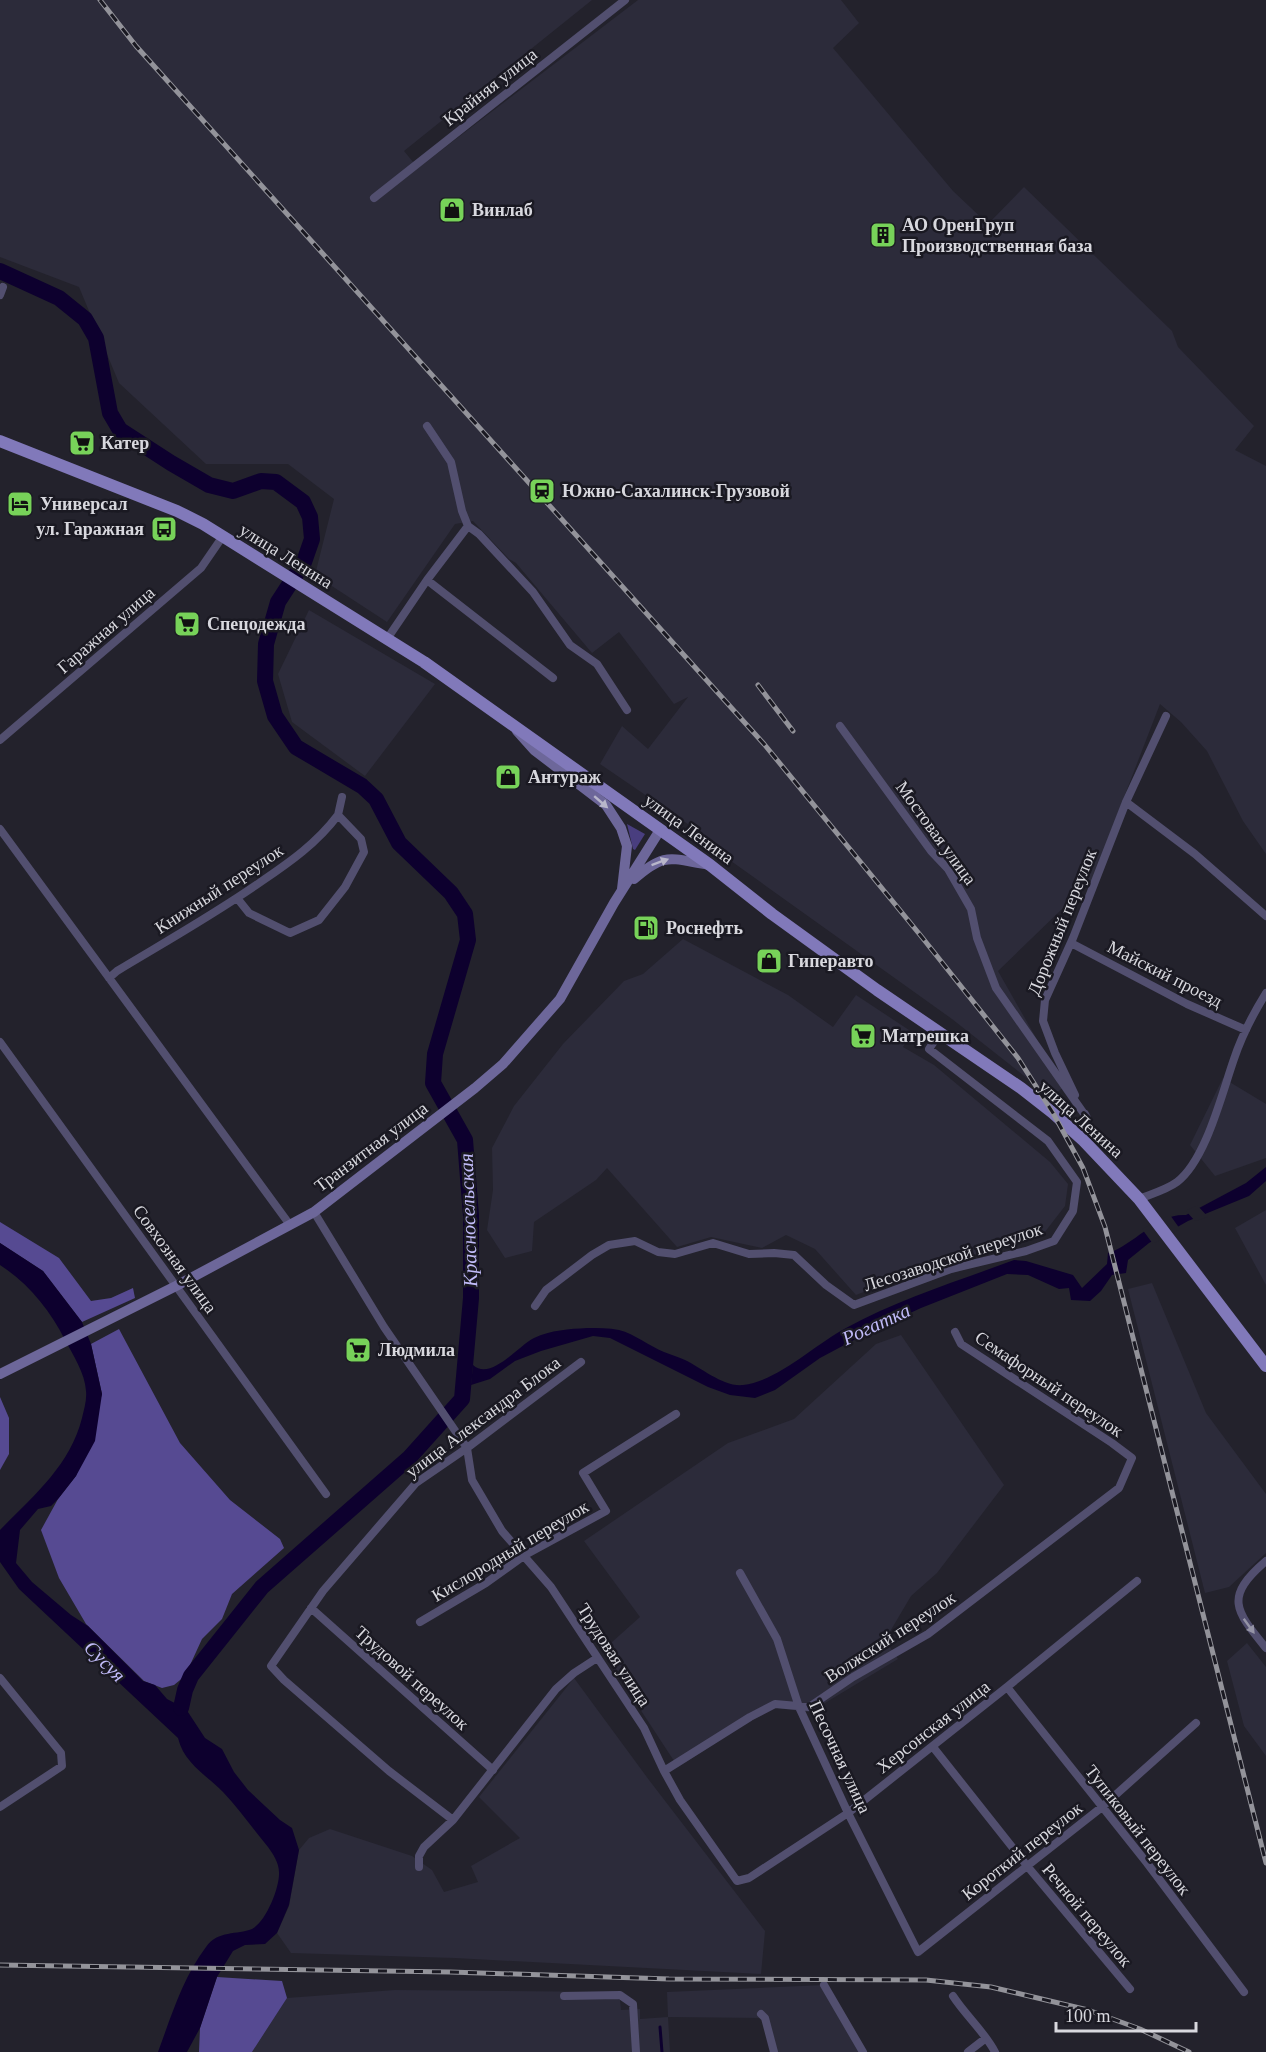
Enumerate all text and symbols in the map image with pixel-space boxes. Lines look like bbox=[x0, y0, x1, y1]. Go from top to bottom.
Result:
street label: Крайняя улица bbox=[439, 44, 541, 130]
shop icon: Винлаб bbox=[437, 195, 467, 225]
place label: Винлаб bbox=[472, 200, 533, 220]
place label: АО ОренГруп Производственная база bbox=[902, 215, 1093, 256]
building icon: АО ОренГруп Производственная база bbox=[868, 220, 898, 250]
supermarket icon: Катер bbox=[67, 428, 97, 458]
place label: Катер bbox=[101, 433, 149, 453]
station icon: Южно-Сахалинск-Грузовой bbox=[527, 476, 557, 506]
place label: Южно-Сахалинск-Грузовой bbox=[562, 481, 790, 501]
hotel icon: Универсал bbox=[5, 489, 35, 519]
place label: Универсал bbox=[40, 494, 128, 514]
bus stop icon: ул. Гаражная bbox=[149, 514, 179, 544]
place label: ул. Гаражная bbox=[36, 519, 144, 539]
street label: улица Ленина bbox=[236, 519, 336, 593]
street label: Гаражная улица bbox=[53, 582, 159, 678]
supermarket icon: Спецодежда bbox=[172, 609, 202, 639]
place label: Спецодежда bbox=[207, 614, 305, 634]
shop icon: Антураж bbox=[493, 762, 523, 792]
place label: Антураж bbox=[528, 767, 602, 787]
street label: Мостовая улица bbox=[892, 777, 980, 889]
street label: улица Ленина bbox=[640, 790, 738, 868]
one-way arrow bbox=[593, 795, 608, 809]
street label: Книжный переулок bbox=[151, 840, 287, 938]
street label: Дорожный переулок bbox=[1023, 846, 1101, 998]
one-way arrow bbox=[652, 856, 670, 866]
fuel station icon: Роснефть bbox=[631, 913, 661, 943]
place label: Роснефть bbox=[666, 918, 743, 938]
street label: Майский проезд bbox=[1104, 936, 1226, 1012]
shop icon: Гиперавто bbox=[754, 946, 784, 976]
place label: Гиперавто bbox=[788, 951, 873, 971]
supermarket icon: Матрешка bbox=[848, 1021, 878, 1051]
place label: Матрешка bbox=[882, 1026, 969, 1046]
street label: улица Ленина bbox=[1035, 1076, 1127, 1162]
street label: Транзитная улица bbox=[311, 1098, 431, 1196]
water label: Красносельская bbox=[455, 1153, 482, 1288]
street label: Совхозная улица bbox=[129, 1201, 221, 1317]
street label: Лесозаводской переулок bbox=[861, 1219, 1045, 1295]
water label: Рогатка bbox=[838, 1299, 914, 1350]
street label: Семафорный переулок bbox=[971, 1327, 1127, 1441]
supermarket icon: Людмила bbox=[343, 1335, 373, 1365]
place label: Людмила bbox=[378, 1340, 455, 1360]
street label: улица Александра Блока bbox=[402, 1352, 564, 1482]
street label: Кислородный переулок bbox=[428, 1496, 592, 1606]
street label: Волжский переулок bbox=[821, 1587, 959, 1687]
street label: Трудовая улица bbox=[573, 1600, 655, 1710]
one-way arrow bbox=[1243, 1618, 1255, 1634]
street label: Трудовой переулок bbox=[351, 1622, 473, 1734]
water label: Сусуя bbox=[79, 1636, 130, 1687]
street label: Херсонская улица bbox=[872, 1677, 994, 1777]
street label: Песочная улица bbox=[805, 1698, 875, 1816]
street label: Тупиковый переулок bbox=[1081, 1761, 1195, 1899]
street label: Короткий переулок bbox=[958, 1798, 1086, 1904]
street label: Речной переулок bbox=[1038, 1859, 1136, 1971]
scale bar bbox=[1056, 1995, 1196, 2033]
text: 100 m bbox=[1065, 2006, 1111, 2026]

